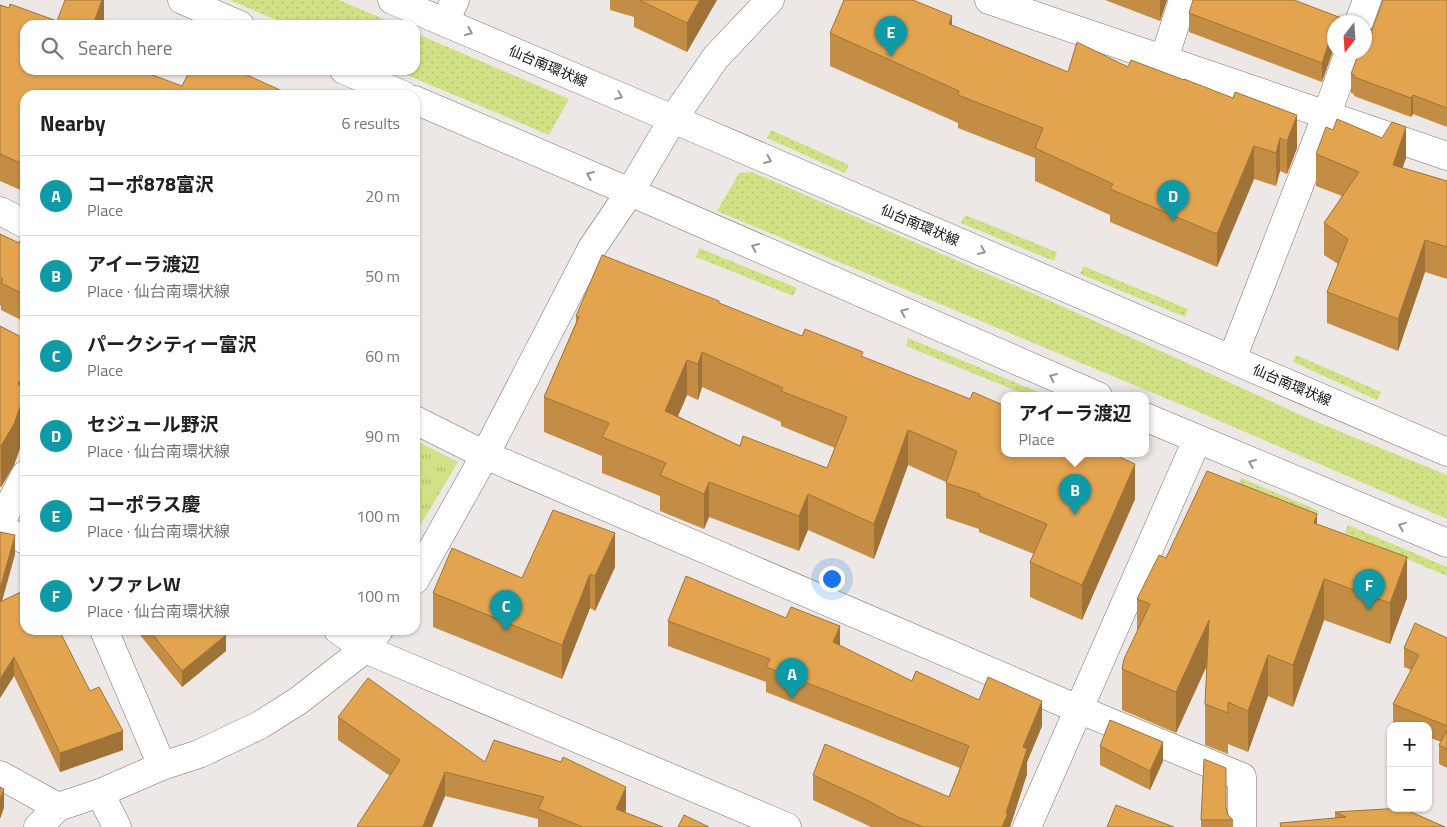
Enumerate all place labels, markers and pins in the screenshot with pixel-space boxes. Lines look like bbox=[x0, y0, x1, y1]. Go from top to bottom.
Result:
pin: E bbox=[875, 16, 907, 57]
pin: D bbox=[1157, 180, 1189, 221]
pin: B bbox=[1059, 474, 1091, 515]
pin: F bbox=[1353, 569, 1385, 610]
pin: C bbox=[490, 590, 522, 631]
pin: A bbox=[776, 658, 808, 699]

